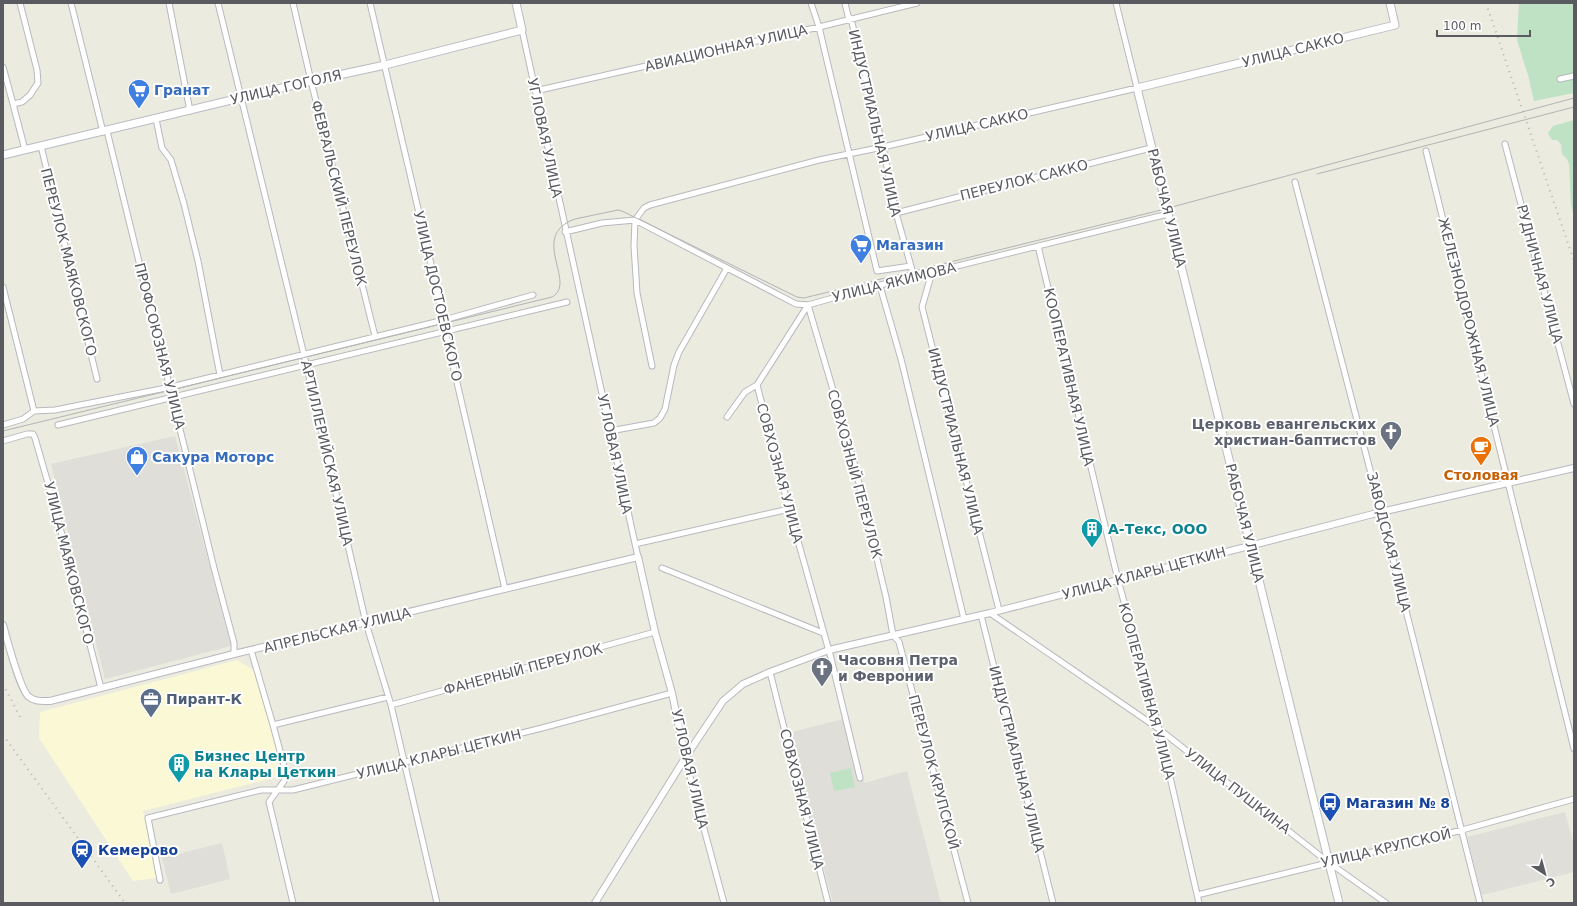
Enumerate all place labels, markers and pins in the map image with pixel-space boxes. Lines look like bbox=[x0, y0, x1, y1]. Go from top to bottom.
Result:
supermarket icon: Гранат bbox=[126, 77, 152, 110]
place label: Гранат bbox=[154, 82, 211, 98]
supermarket icon: Магазин bbox=[848, 232, 874, 265]
place label: Магазин bbox=[876, 237, 944, 253]
place label: Церковь евангельских христиан-баптистов bbox=[1192, 416, 1376, 448]
church icon: Церковь евангельских христиан-баптистов bbox=[1378, 419, 1404, 452]
cafe icon: Столовая bbox=[1468, 434, 1494, 467]
shop icon: Сакура Моторс bbox=[124, 444, 150, 477]
place label: Сакура Моторс bbox=[152, 449, 274, 465]
place label: Столовая bbox=[1443, 467, 1519, 483]
building icon: А-Текс, ООО bbox=[1079, 516, 1105, 549]
place label: А-Текс, ООО bbox=[1108, 521, 1207, 537]
place label: Часовня Петра и Февронии bbox=[838, 652, 958, 684]
church icon: Часовня Петра и Февронии bbox=[809, 655, 835, 688]
office icon: Пирант-К bbox=[138, 686, 164, 719]
place label: Пирант-К bbox=[166, 691, 243, 707]
place label: Бизнес Центр на Клары Цеткин bbox=[194, 748, 336, 780]
building icon: Бизнес Центр на Клары Цеткин bbox=[166, 751, 192, 784]
bus stop icon: Магазин № 8 bbox=[1317, 790, 1343, 823]
place label: Магазин № 8 bbox=[1346, 795, 1450, 811]
station icon: Кемерово bbox=[69, 837, 95, 870]
place label: Кемерово bbox=[98, 842, 178, 858]

